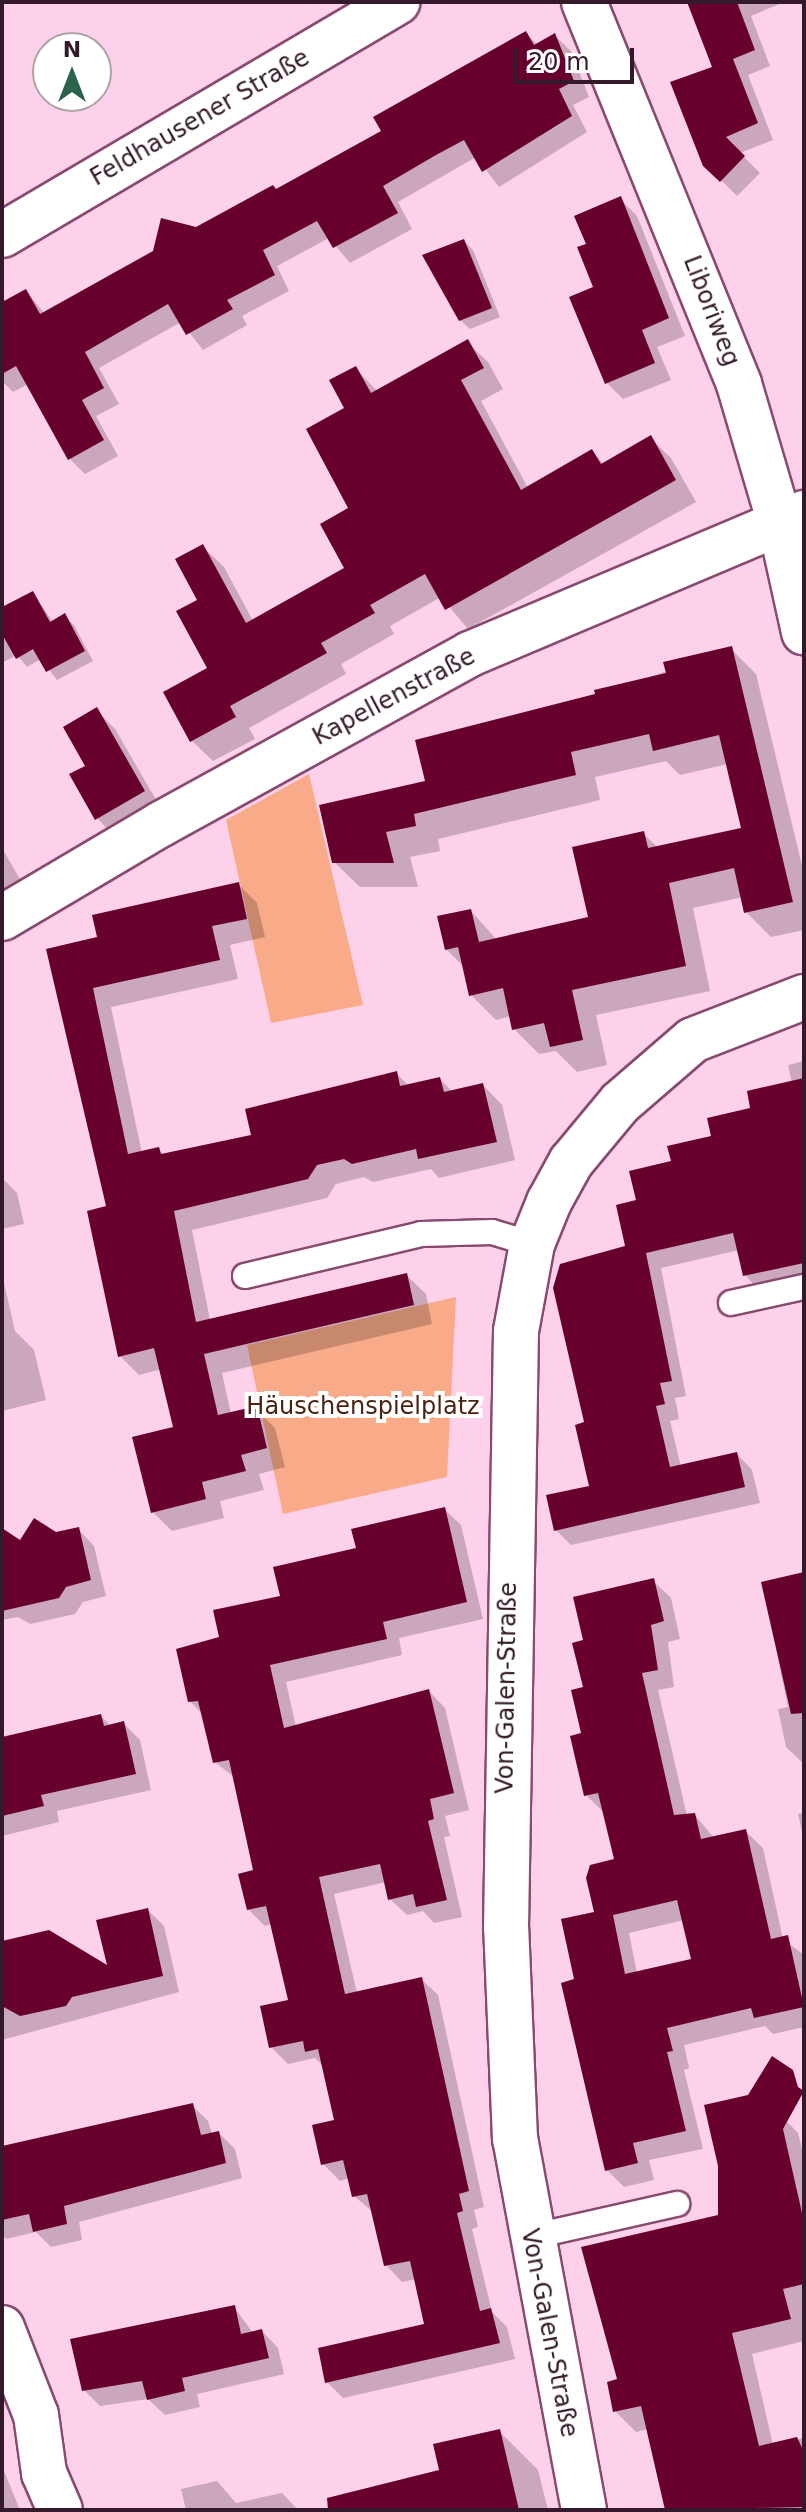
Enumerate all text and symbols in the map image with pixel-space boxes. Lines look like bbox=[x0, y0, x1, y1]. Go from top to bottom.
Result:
north arrow bbox=[32, 32, 112, 112]
scale bar bbox=[518, 32, 638, 82]
text: N bbox=[63, 37, 81, 62]
street label: Feldhausener Straße bbox=[85, 43, 315, 193]
text: 20 m bbox=[528, 48, 590, 76]
street label: Liboriweg bbox=[677, 252, 745, 370]
street label: Kapellenstraße bbox=[308, 642, 480, 752]
park label: Häuschenspielplatz bbox=[246, 1393, 480, 1421]
street label: Von-Galen-Straße bbox=[491, 1582, 523, 1794]
street label: Von-Galen-Straße bbox=[515, 2226, 583, 2440]

